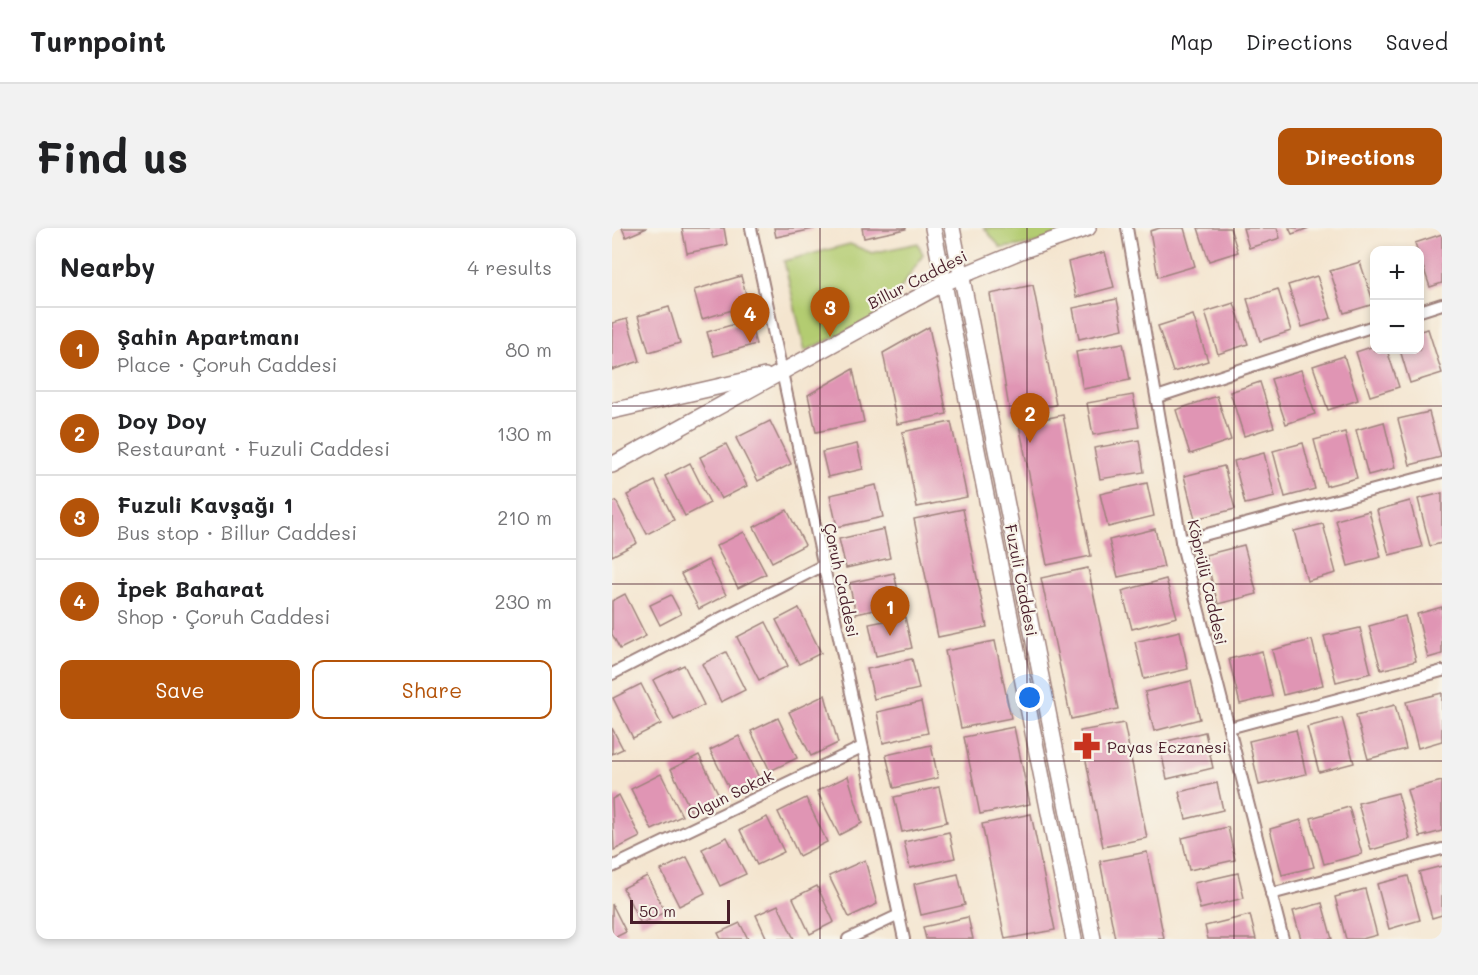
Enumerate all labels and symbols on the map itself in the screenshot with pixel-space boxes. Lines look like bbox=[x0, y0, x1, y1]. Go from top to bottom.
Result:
street label: Billur Caddesi bbox=[864, 245, 970, 313]
pin: 3 bbox=[810, 288, 850, 337]
pin: 4 bbox=[730, 294, 770, 343]
pin: 2 bbox=[1010, 394, 1050, 443]
street label: Köprülü Caddesi bbox=[1183, 517, 1233, 647]
street label: Çoruh Caddesi bbox=[820, 521, 864, 639]
street label: Fuzuli Caddesi bbox=[1001, 522, 1043, 638]
pin: 1 bbox=[870, 586, 910, 636]
your location bbox=[1015, 683, 1044, 712]
pharmacy icon: Payas Eczanesi bbox=[1072, 731, 1102, 761]
place label: Payas Eczanesi bbox=[1107, 736, 1227, 757]
street label: Olgun Sokak bbox=[683, 764, 777, 824]
scale bar bbox=[630, 897, 730, 924]

